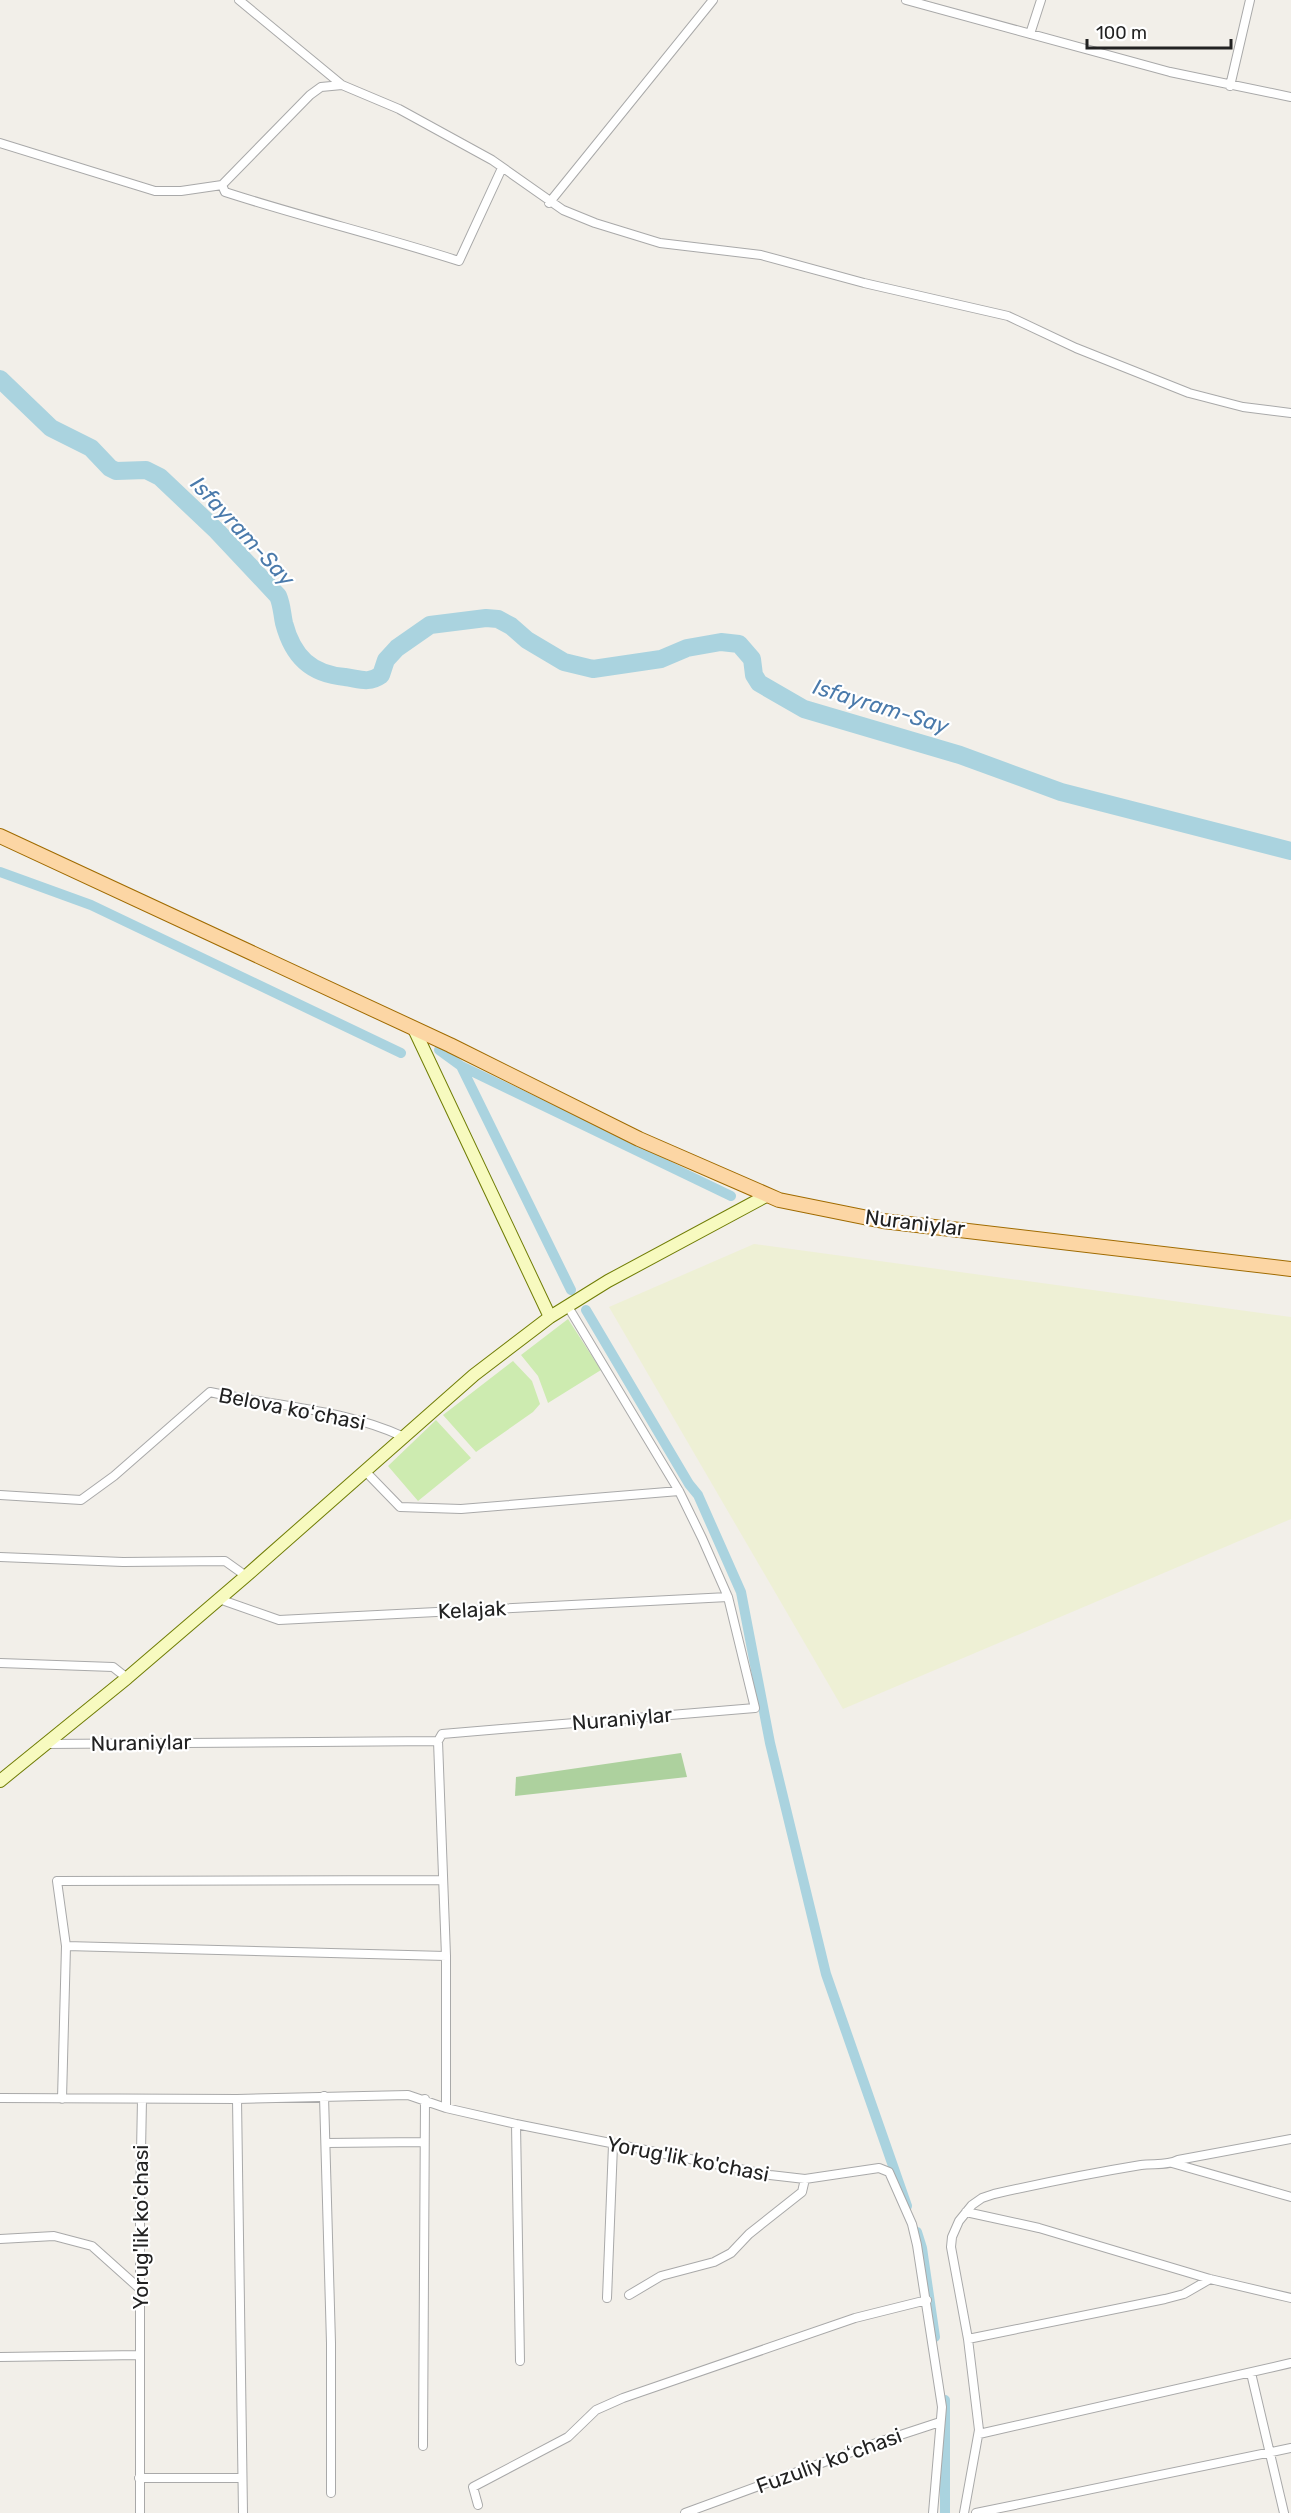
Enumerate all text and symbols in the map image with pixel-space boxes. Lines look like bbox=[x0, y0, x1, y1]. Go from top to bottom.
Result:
scale bar bbox=[1087, 12, 1231, 50]
text: 100 m bbox=[1096, 22, 1147, 44]
water label: Isfayram-Say bbox=[185, 471, 301, 593]
water label: Isfayram-Say bbox=[810, 673, 953, 740]
street label: Nuraniylar bbox=[864, 1204, 967, 1241]
street label: Belova koʻchasi bbox=[216, 1382, 368, 1435]
street label: Kelajak bbox=[437, 1595, 507, 1624]
street label: Nuraniylar bbox=[571, 1702, 673, 1735]
street label: Nuraniylar bbox=[90, 1729, 192, 1756]
street label: Yorug'lik ko'chasi bbox=[605, 2131, 771, 2187]
street label: Yorug'lik ko'chasi bbox=[128, 2145, 153, 2309]
street label: Fuzuliy koʻchasi bbox=[753, 2423, 905, 2498]

